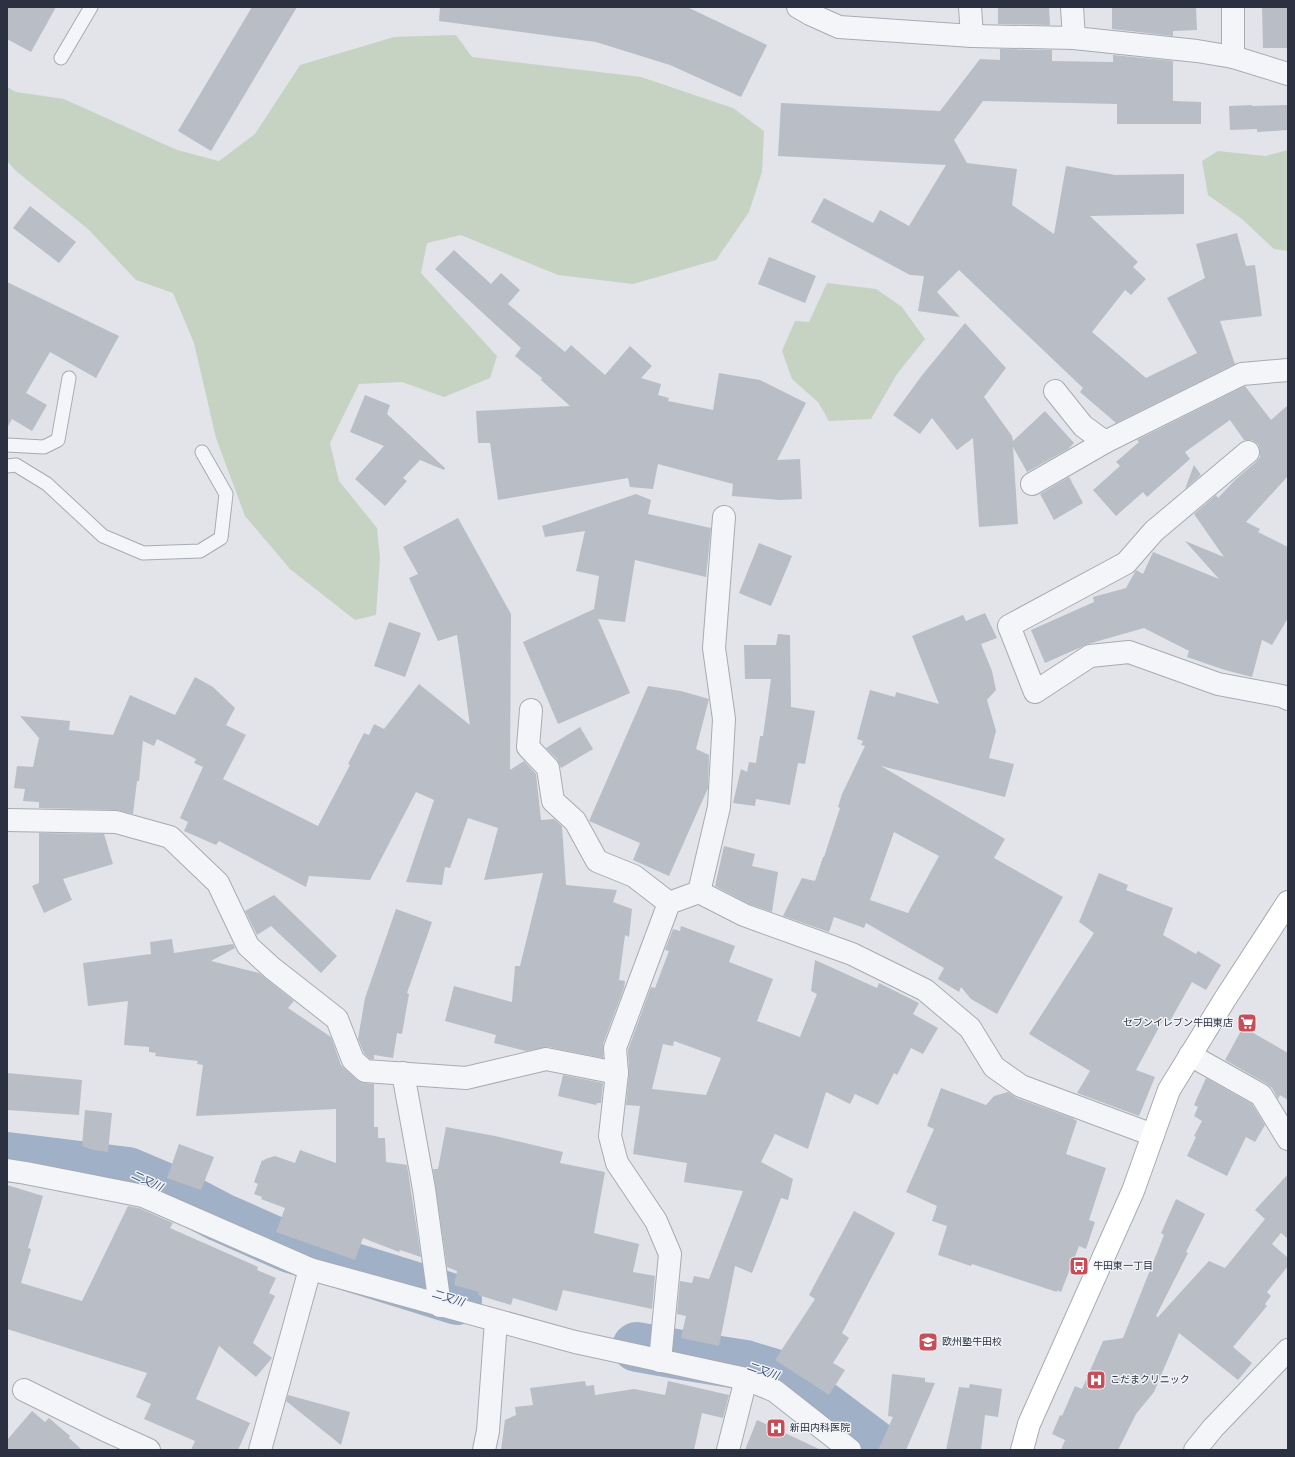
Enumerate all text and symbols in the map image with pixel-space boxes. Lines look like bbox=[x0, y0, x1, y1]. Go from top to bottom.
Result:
supermarket icon: セブンイレブン牛田東店 bbox=[1236, 1012, 1258, 1034]
place label: セブンイレブン牛田東店 bbox=[1123, 1017, 1233, 1029]
water label: 二又川 bbox=[129, 1168, 166, 1194]
bus stop icon: 牛田東一丁目 bbox=[1068, 1255, 1090, 1277]
place label: 牛田東一丁目 bbox=[1093, 1260, 1153, 1272]
water label: 二又川 bbox=[430, 1287, 467, 1309]
school or university icon: 欧州塾牛田校 bbox=[917, 1331, 939, 1353]
place label: 欧州塾牛田校 bbox=[942, 1336, 1002, 1348]
water label: 二又川 bbox=[745, 1359, 782, 1383]
hospital icon: こだまクリニック bbox=[1085, 1369, 1107, 1391]
place label: こだまクリニック bbox=[1110, 1374, 1190, 1386]
hospital icon: 新田内科医院 bbox=[765, 1417, 787, 1439]
place label: 新田内科医院 bbox=[790, 1422, 850, 1434]

